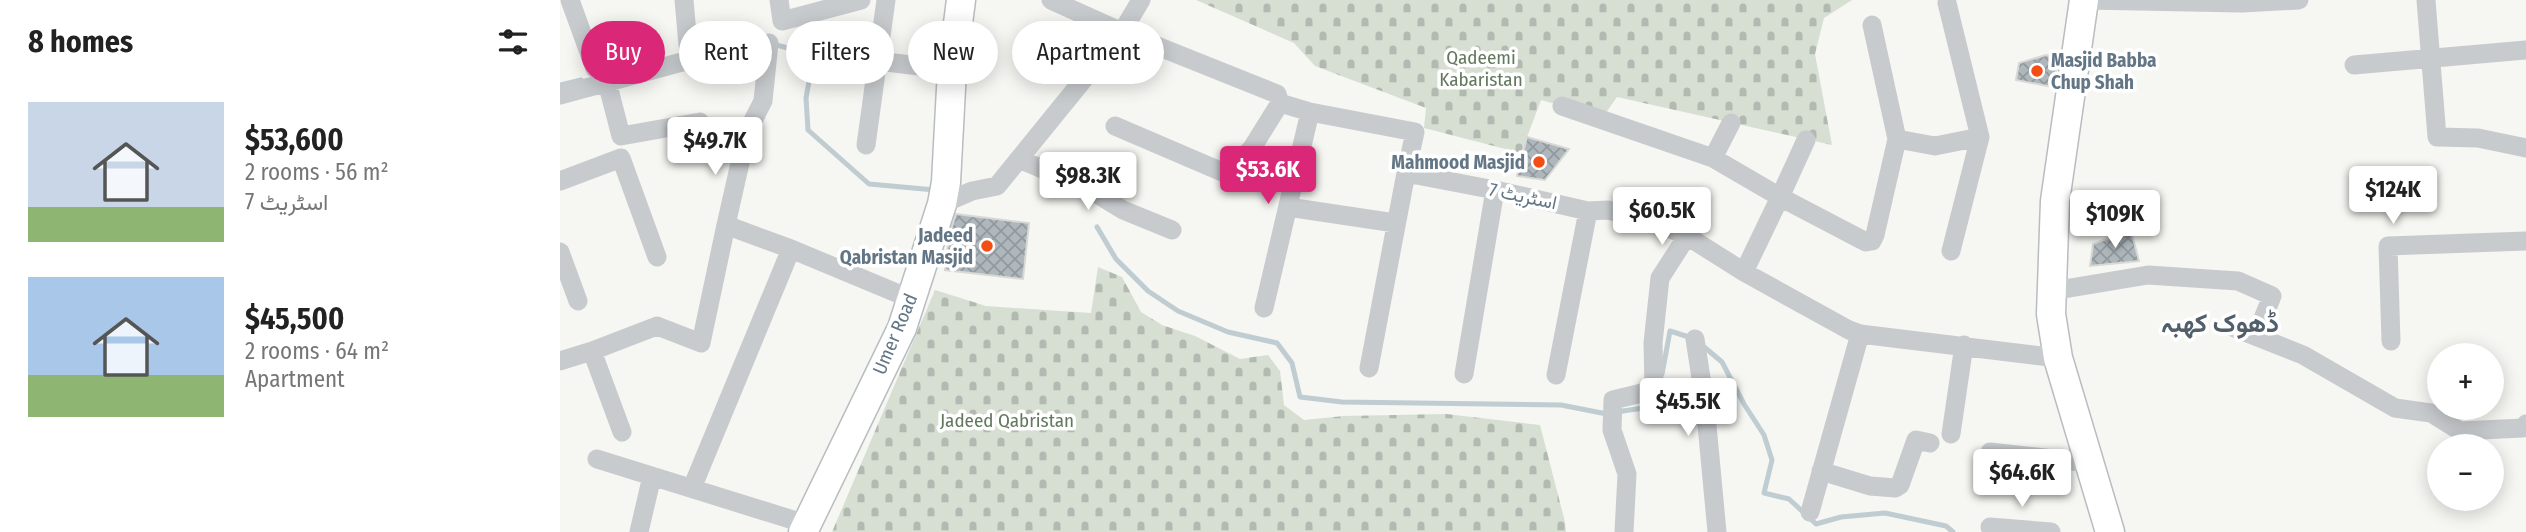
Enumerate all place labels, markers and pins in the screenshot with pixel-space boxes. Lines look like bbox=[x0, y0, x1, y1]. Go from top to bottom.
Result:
place label: Masjid Babba Chup Shah bbox=[2051, 49, 2157, 94]
marker: Masjid Babba Chup Shah bbox=[2029, 63, 2045, 79]
pin: $49.7K bbox=[658, 118, 772, 177]
pin: $53.6K bbox=[1211, 146, 1325, 206]
place label: Mahmood Masjid bbox=[1391, 151, 1525, 174]
pin: $98.3K bbox=[1031, 152, 1145, 212]
marker: Mahmood Masjid bbox=[1531, 154, 1547, 170]
pin: $124K bbox=[2344, 166, 2442, 226]
pin: $60.5K bbox=[1605, 188, 1719, 247]
pin: $109K bbox=[2066, 190, 2164, 250]
place label: Jadeed Qabristan Masjid bbox=[840, 224, 973, 269]
marker: Jadeed Qabristan Masjid bbox=[979, 238, 995, 254]
pin: $45.5K bbox=[1631, 378, 1745, 438]
pin: $64.6K bbox=[1965, 449, 2079, 509]

